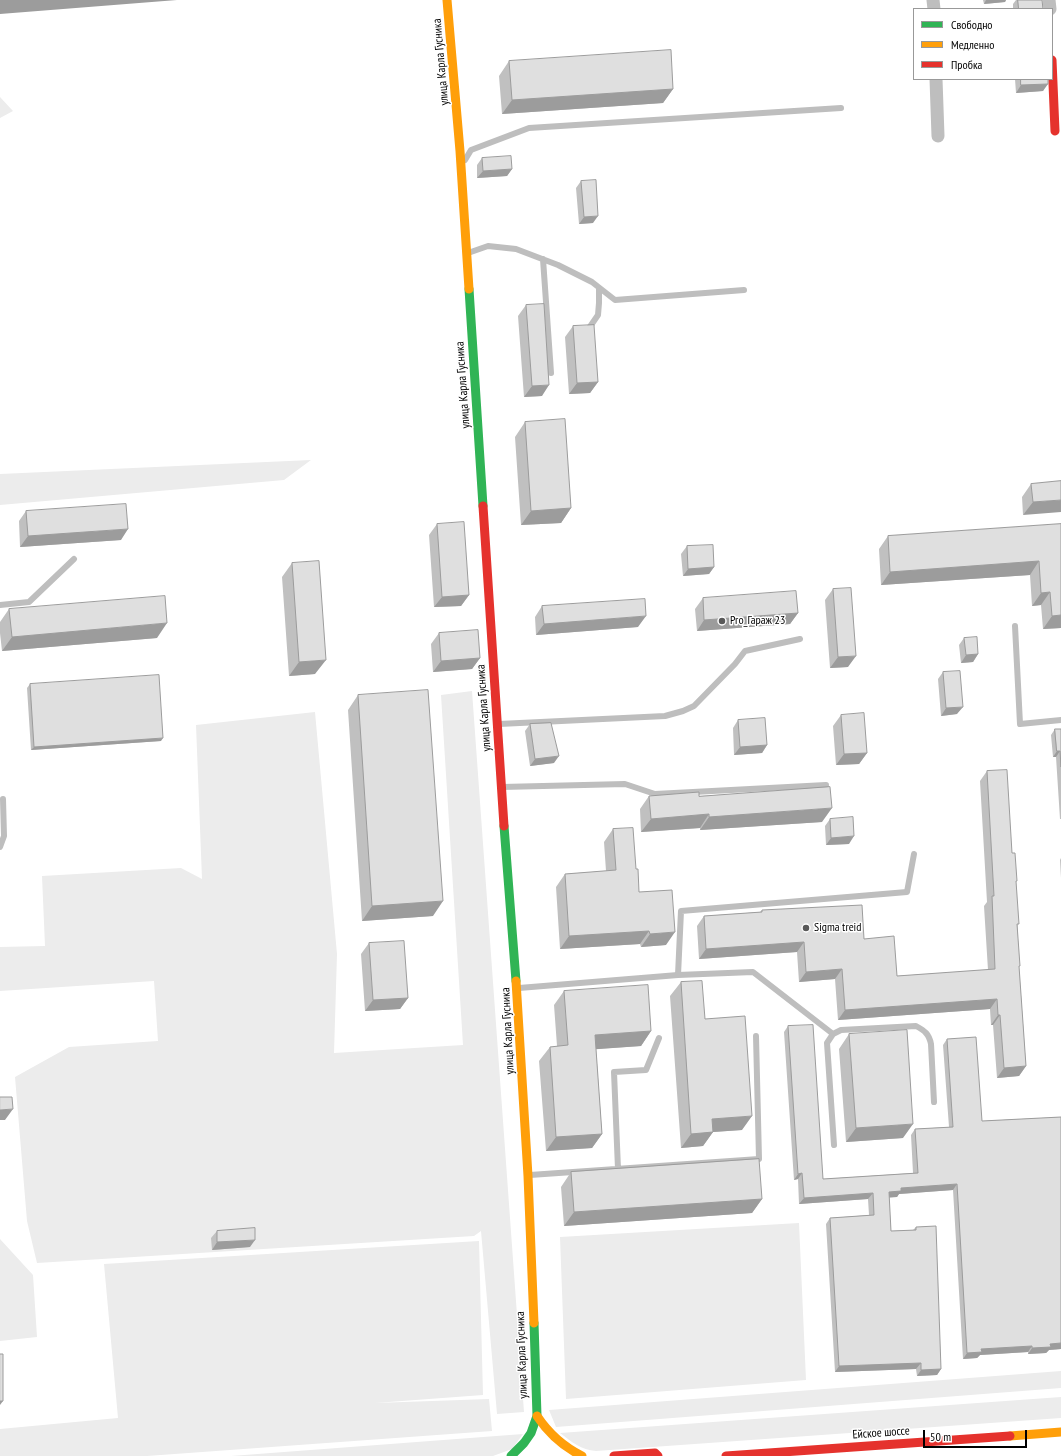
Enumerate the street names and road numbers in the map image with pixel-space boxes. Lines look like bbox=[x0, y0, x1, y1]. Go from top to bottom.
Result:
street label: улица Карла Гусника bbox=[430, 18, 452, 106]
street label: улица Карла Гусника bbox=[453, 341, 473, 429]
street label: улица Карла Гусника bbox=[474, 664, 494, 752]
street label: улица Карла Гусника bbox=[499, 987, 517, 1075]
street label: улица Карла Гусника bbox=[513, 1311, 531, 1399]
street label: Ейское шоссе bbox=[852, 1424, 910, 1442]

